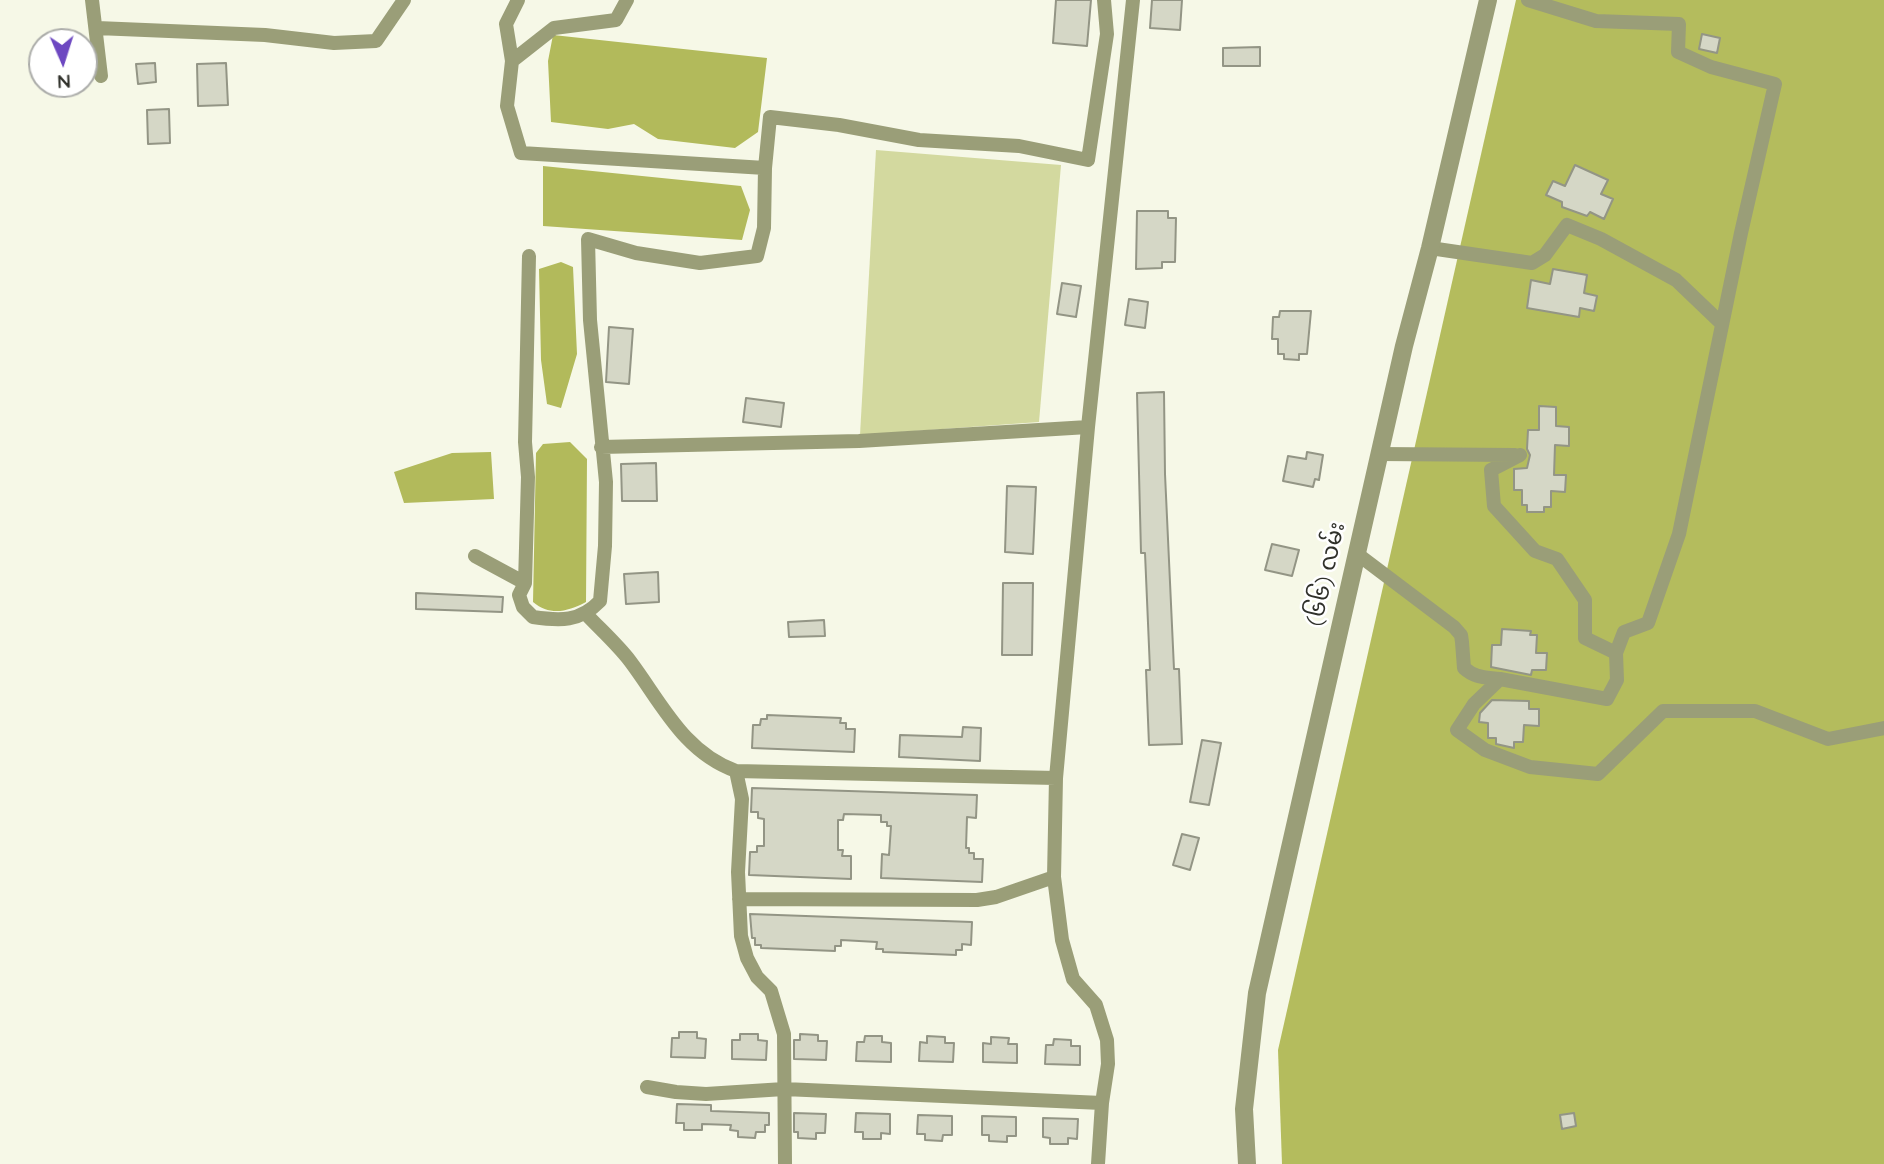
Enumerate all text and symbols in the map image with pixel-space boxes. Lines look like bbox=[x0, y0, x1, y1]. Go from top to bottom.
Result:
north arrow bbox=[28, 28, 98, 98]
text: N bbox=[56, 70, 72, 94]
street label: (၆၆) လမ်း bbox=[1301, 519, 1351, 629]

